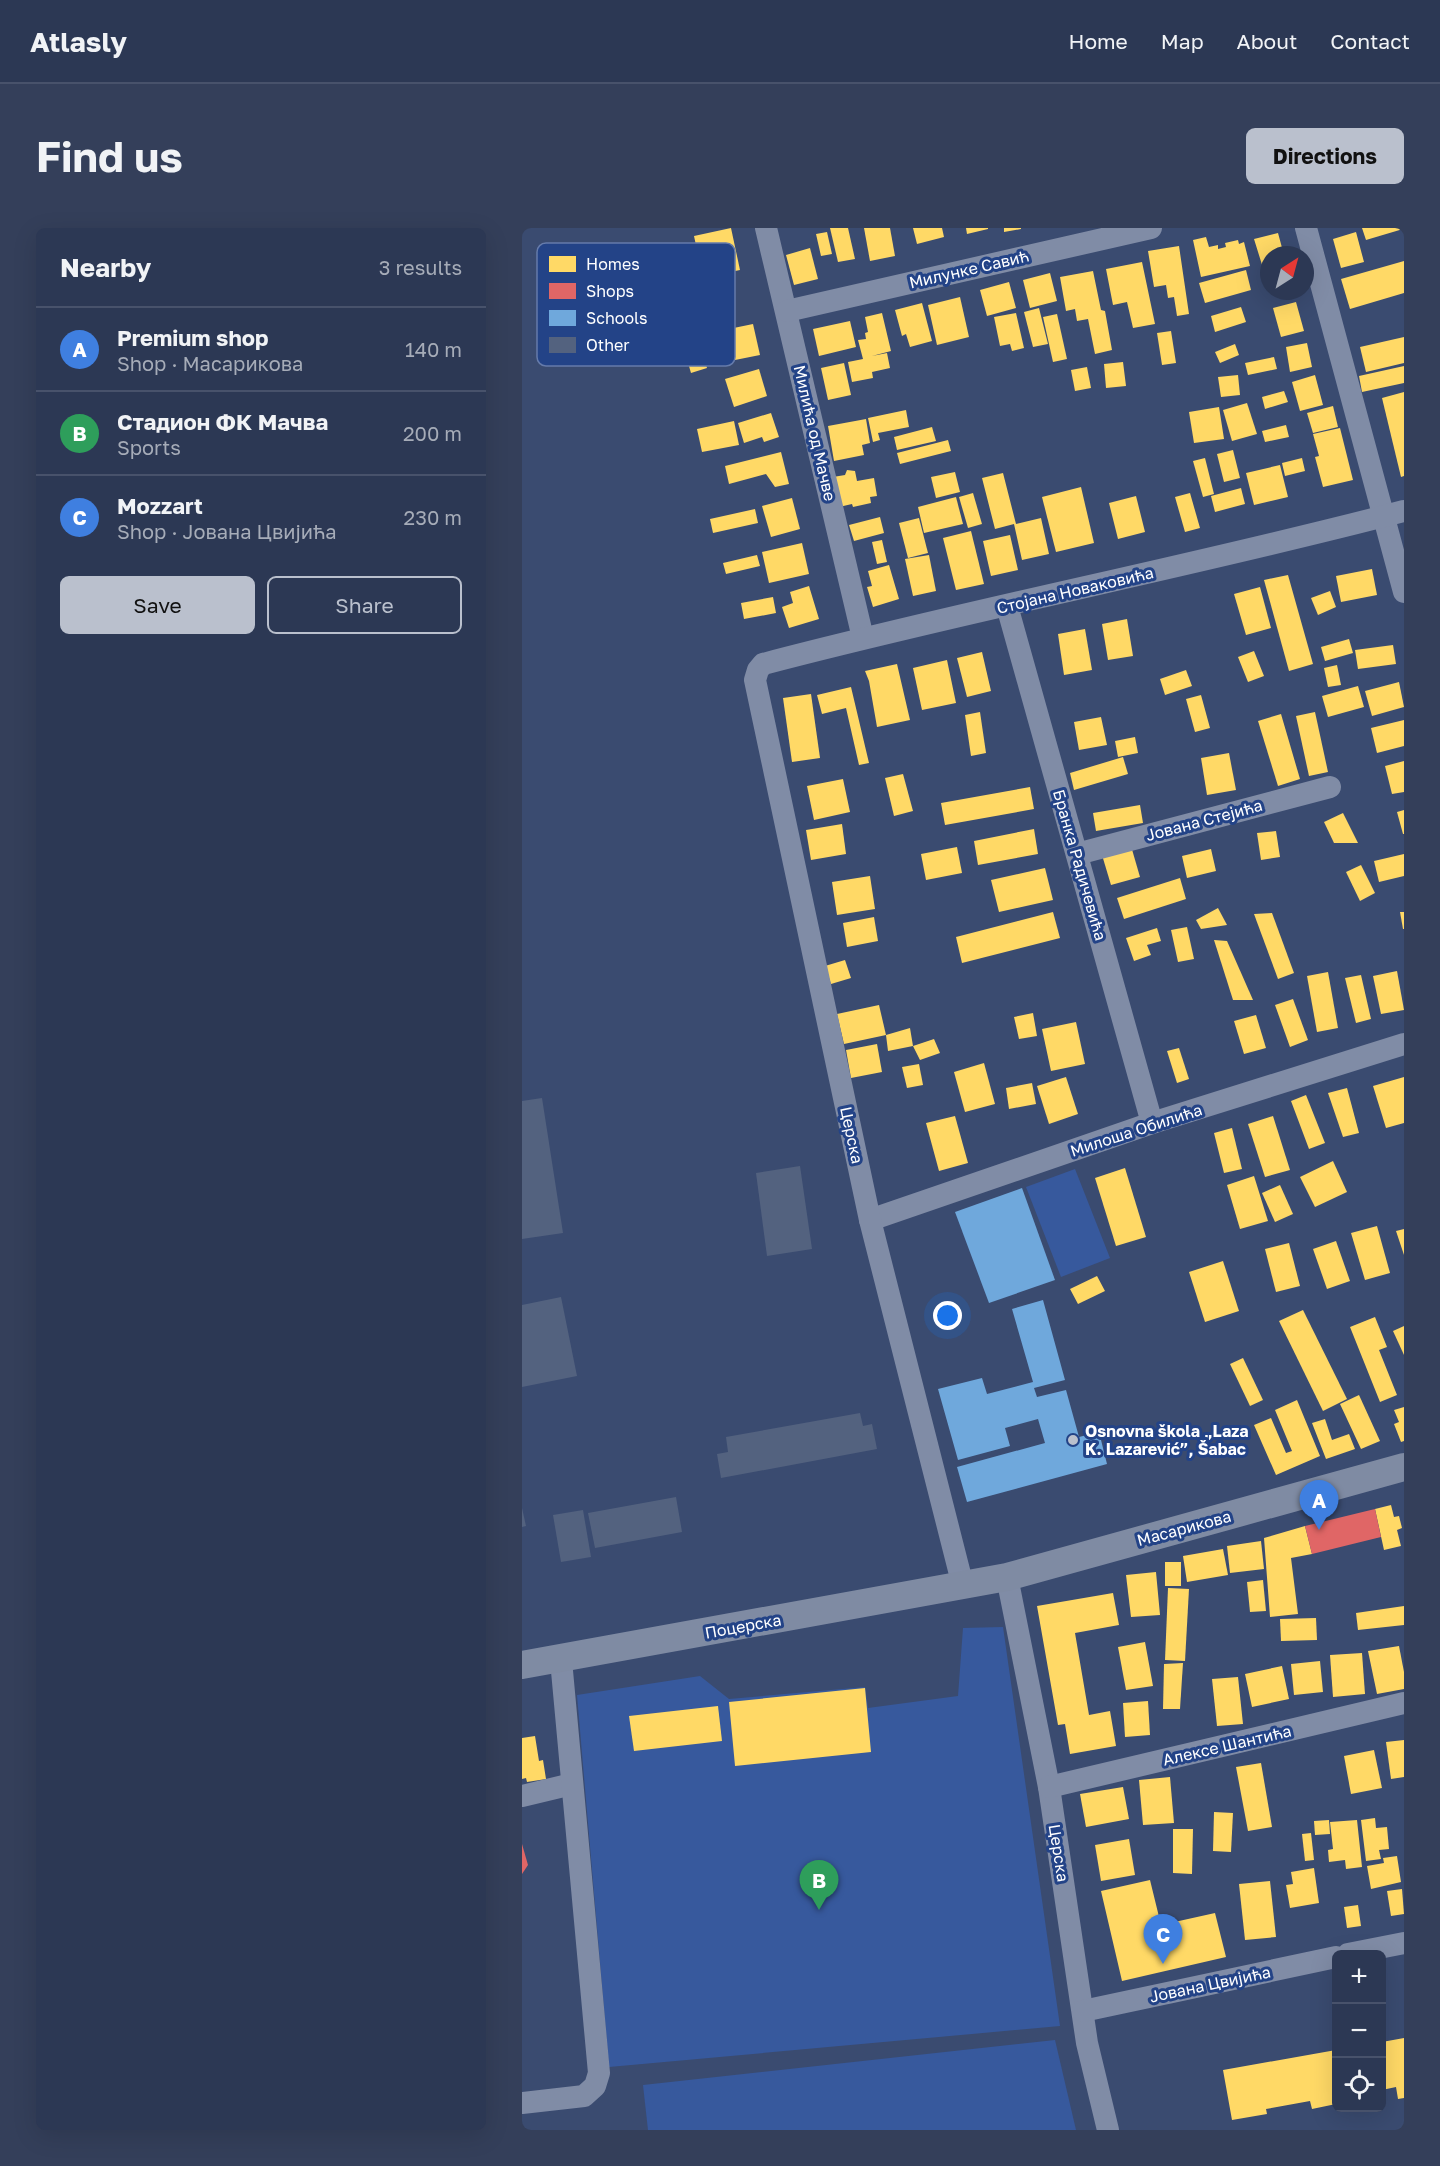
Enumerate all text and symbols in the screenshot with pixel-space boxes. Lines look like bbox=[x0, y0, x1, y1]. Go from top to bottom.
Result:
text: Atlasly bbox=[30, 25, 127, 58]
text: Home bbox=[1068, 28, 1128, 54]
text: Map bbox=[1161, 28, 1204, 54]
text: About bbox=[1237, 28, 1297, 54]
text: Contact bbox=[1330, 28, 1410, 54]
button: Directions bbox=[1246, 128, 1404, 184]
text: Find us bbox=[36, 131, 183, 181]
legend bbox=[537, 243, 735, 366]
street label: Милунке Савић bbox=[907, 245, 1031, 293]
north arrow bbox=[1260, 246, 1314, 300]
text: Nearby bbox=[60, 252, 151, 283]
text: Homes bbox=[586, 254, 640, 274]
text: 3 results bbox=[379, 255, 462, 279]
text: Shops bbox=[586, 281, 634, 301]
text: Schools bbox=[586, 308, 648, 328]
text: Premium shop bbox=[117, 324, 268, 351]
text: Other bbox=[586, 335, 630, 355]
text: A bbox=[72, 337, 87, 361]
text: 140 m bbox=[405, 337, 462, 361]
text: Shop · Масарикова bbox=[117, 351, 303, 375]
street label: Милића од Мачве bbox=[790, 363, 840, 503]
text: Стадион ФК Мачва bbox=[117, 408, 328, 435]
text: B bbox=[72, 421, 87, 445]
text: 200 m bbox=[403, 421, 462, 445]
text: Sports bbox=[117, 435, 181, 459]
text: Mozzart bbox=[117, 492, 203, 519]
text: C bbox=[72, 505, 87, 529]
text: 230 m bbox=[404, 505, 462, 529]
text: Shop · Јована Цвијића bbox=[117, 519, 337, 543]
street label: Стојана Новаковића bbox=[995, 562, 1155, 618]
button: Save bbox=[60, 576, 255, 634]
button: Share bbox=[267, 576, 462, 634]
street label: Бранка Радичевића bbox=[1049, 787, 1111, 943]
street label: Јована Стејића bbox=[1143, 795, 1265, 845]
street label: Милоша Обилића bbox=[1067, 1099, 1205, 1161]
street label: Церска bbox=[836, 1105, 868, 1165]
your location bbox=[933, 1301, 962, 1330]
place label: Osnovna škola „Laza K. Lazarević”, Šabac bbox=[1085, 1421, 1249, 1459]
marker: Osnovna škola „Laza K. Lazarević”, Šabac bbox=[1066, 1433, 1080, 1447]
pin: A bbox=[1300, 1480, 1338, 1530]
street label: Масарикова bbox=[1135, 1506, 1233, 1550]
street label: Поцерска bbox=[703, 1609, 783, 1643]
street label: Алексе Шантића bbox=[1161, 1720, 1293, 1770]
street label: Церска bbox=[1045, 1823, 1073, 1883]
pin: B bbox=[800, 1860, 838, 1910]
pin: C bbox=[1144, 1914, 1182, 1964]
map controls bbox=[1332, 1950, 1386, 2112]
button: + bbox=[1332, 1950, 1386, 2004]
street label: Јована Цвијића bbox=[1148, 1961, 1272, 2007]
button: − bbox=[1332, 2004, 1386, 2058]
button: locate bbox=[1332, 2058, 1386, 2112]

